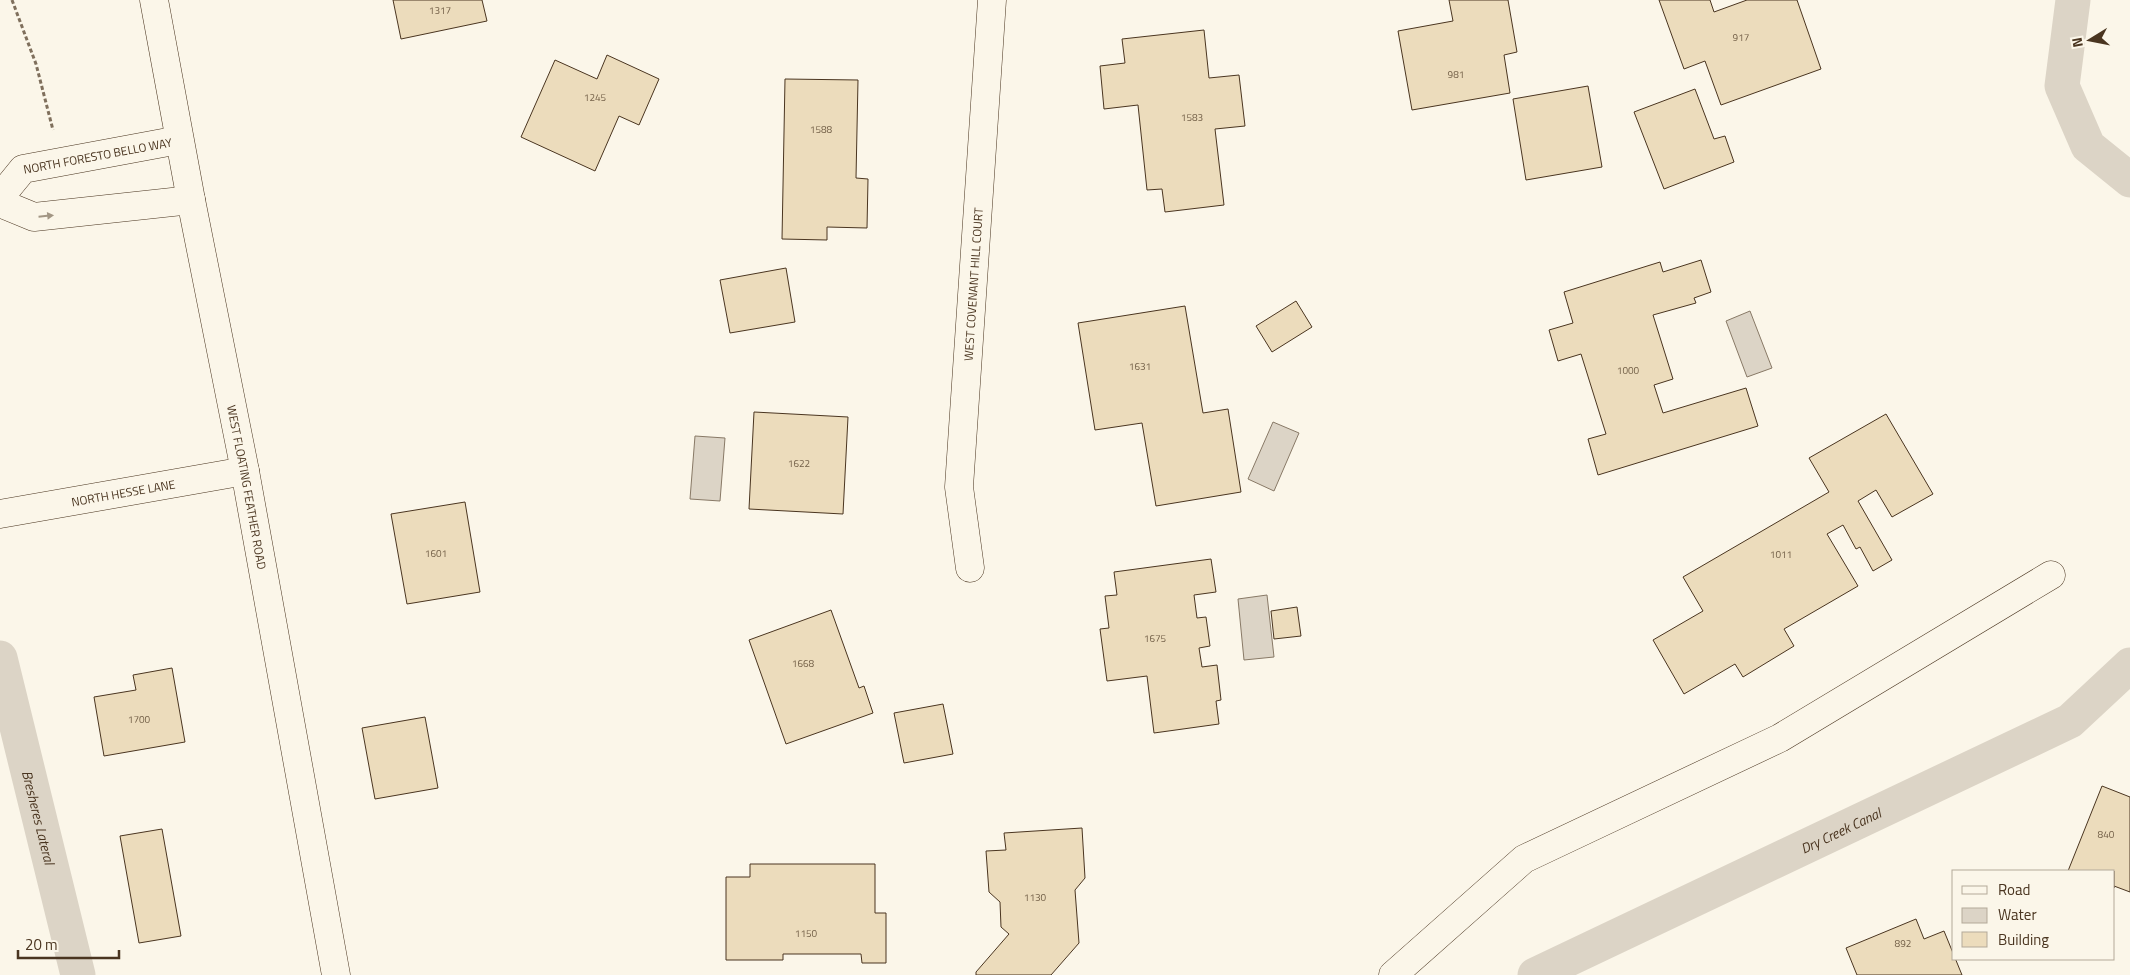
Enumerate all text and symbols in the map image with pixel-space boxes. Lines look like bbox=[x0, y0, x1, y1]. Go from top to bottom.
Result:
house number: 1317 bbox=[429, 3, 451, 18]
north arrow bbox=[2065, 15, 2115, 65]
house number: 917 bbox=[1733, 30, 1749, 45]
text: N bbox=[2066, 36, 2088, 49]
house number: 981 bbox=[1448, 67, 1464, 82]
house number: 1245 bbox=[584, 90, 607, 105]
house number: 1583 bbox=[1181, 110, 1203, 125]
house number: 1588 bbox=[810, 122, 833, 137]
street label: NORTH FORESTO BELLO WAY bbox=[22, 132, 174, 178]
street label: WEST COVENANT HILL COURT bbox=[958, 206, 987, 362]
one-way arrow bbox=[38, 212, 54, 220]
house number: 1631 bbox=[1129, 359, 1151, 374]
house number: 1000 bbox=[1617, 363, 1640, 378]
street label: WEST FLOATING FEATHER ROAD bbox=[223, 403, 272, 571]
house number: 1622 bbox=[788, 456, 810, 471]
street label: NORTH HESSE LANE bbox=[70, 474, 177, 511]
house number: 1601 bbox=[425, 546, 447, 561]
house number: 1011 bbox=[1770, 547, 1792, 562]
house number: 1675 bbox=[1144, 631, 1167, 646]
house number: 1668 bbox=[792, 656, 815, 671]
house number: 1700 bbox=[128, 712, 151, 727]
water label: Bresheres Lateral bbox=[17, 768, 61, 868]
water label: Dry Creek Canal bbox=[1797, 801, 1886, 858]
house number: 840 bbox=[2098, 827, 2115, 842]
legend bbox=[1952, 870, 2115, 960]
text: Road bbox=[1998, 878, 2030, 901]
house number: 1130 bbox=[1024, 890, 1047, 905]
text: Water bbox=[1998, 903, 2037, 926]
house number: 1150 bbox=[795, 926, 818, 941]
scale bar bbox=[18, 928, 119, 960]
text: Building bbox=[1998, 928, 2049, 951]
text: 20 m bbox=[25, 933, 58, 956]
house number: 892 bbox=[1895, 936, 1911, 951]

